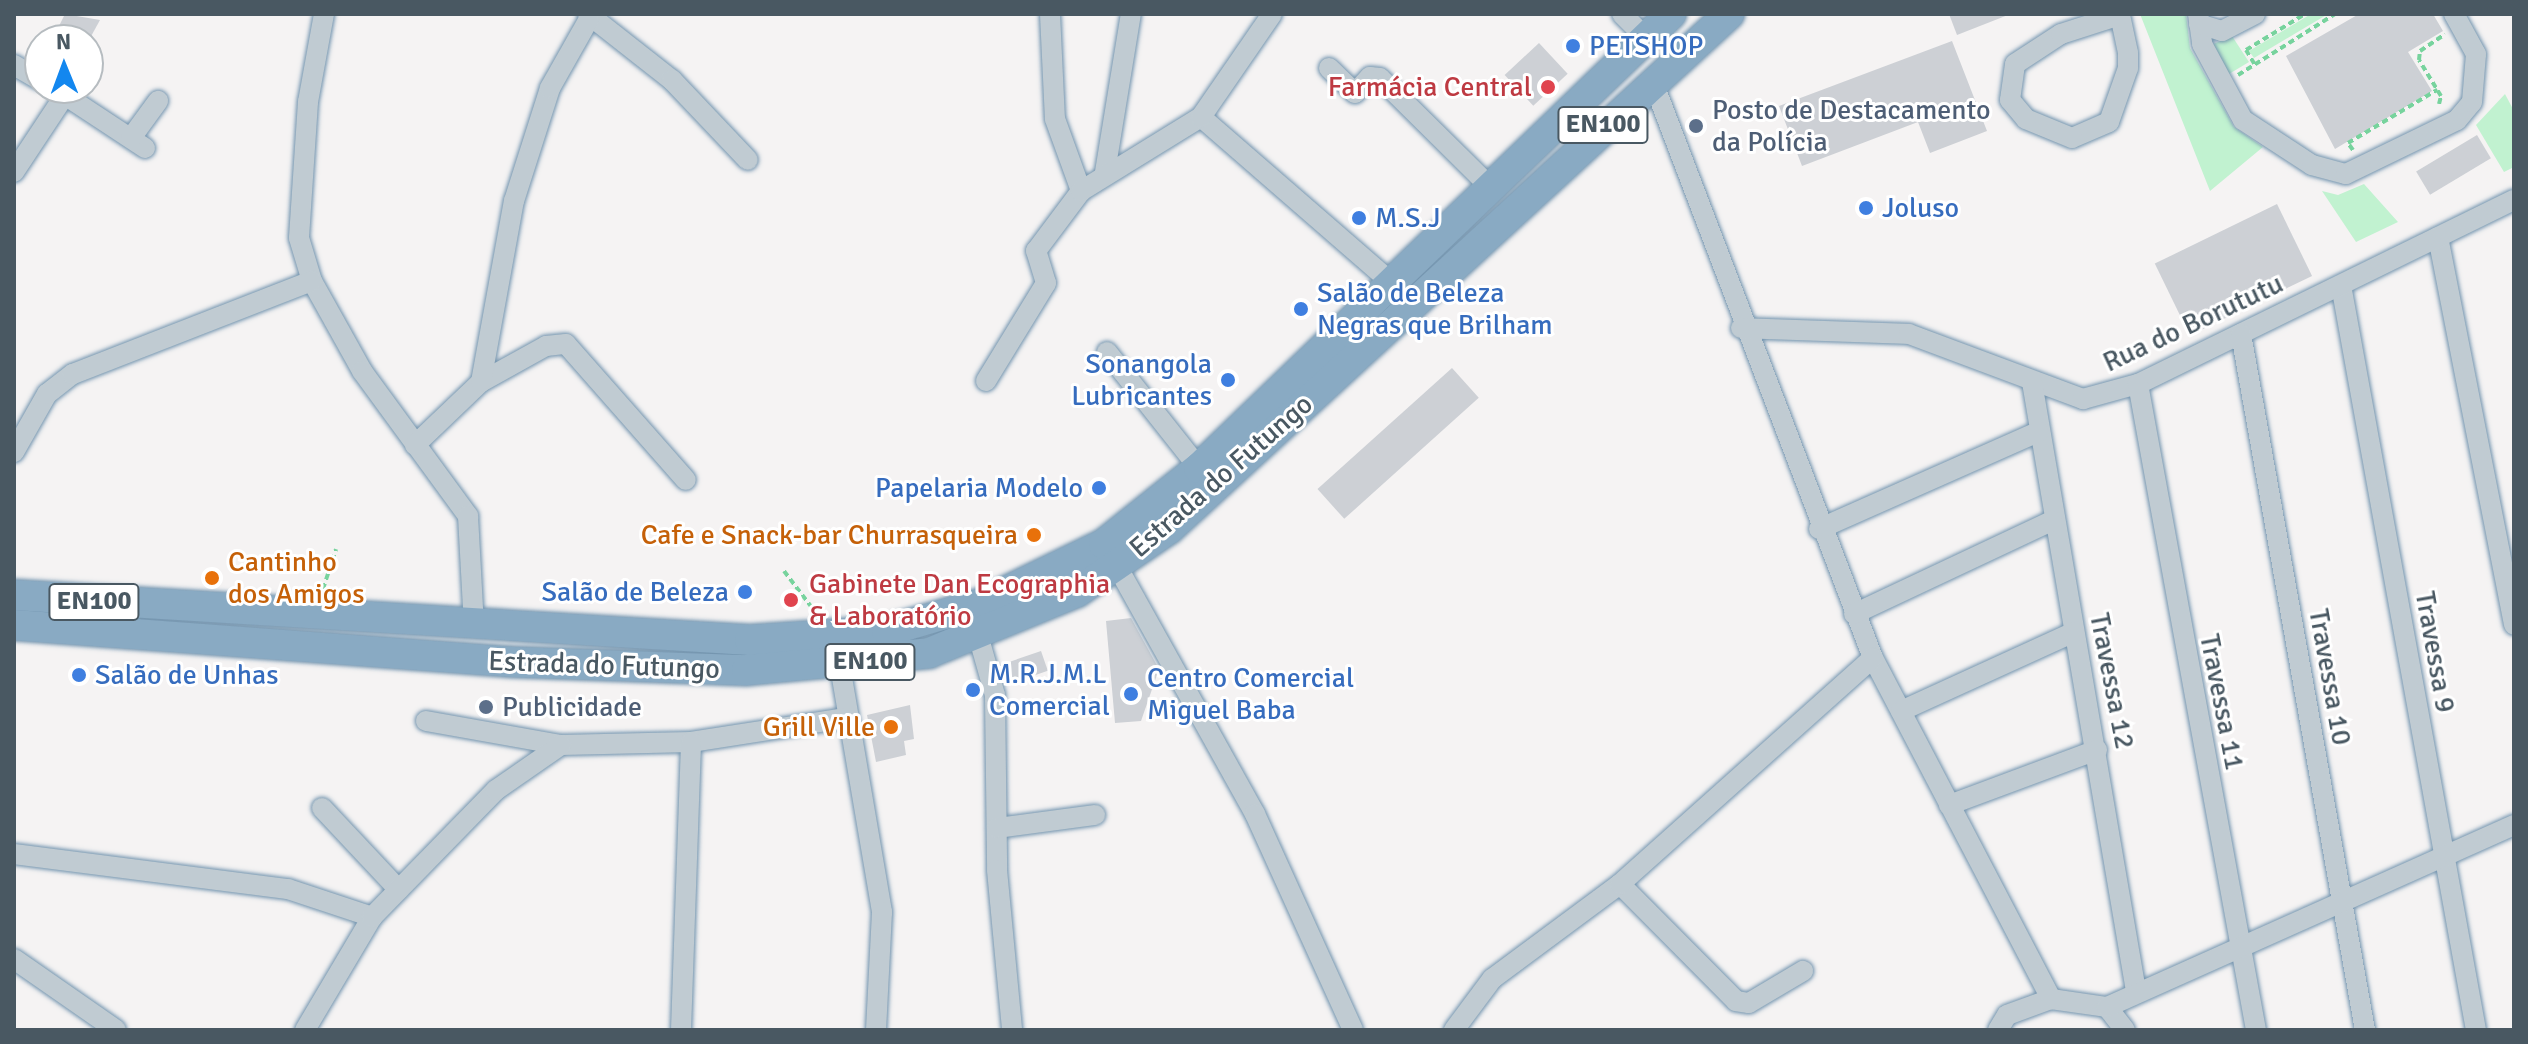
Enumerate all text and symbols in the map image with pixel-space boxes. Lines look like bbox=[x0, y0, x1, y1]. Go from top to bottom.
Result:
north arrow bbox=[24, 24, 104, 104]
text: N bbox=[56, 28, 71, 55]
place label: PETSHOP bbox=[1589, 29, 1703, 63]
marker: PETSHOP bbox=[1564, 37, 1582, 55]
place label: Farmácia Central bbox=[1328, 70, 1532, 104]
marker: Farmácia Central bbox=[1539, 78, 1557, 96]
place label: Posto de Destacamento da Polícia bbox=[1712, 93, 1991, 159]
road number: EN100 bbox=[1557, 103, 1649, 147]
marker: Posto de Destacamento da Polícia bbox=[1687, 117, 1705, 135]
place label: Joluso bbox=[1882, 191, 1959, 225]
marker: Joluso bbox=[1857, 199, 1875, 217]
place label: M.S.J bbox=[1375, 201, 1440, 235]
marker: M.S.J bbox=[1350, 209, 1368, 227]
street label: Rua do Borututu bbox=[2098, 267, 2288, 379]
place label: Salão de Beleza Negras que Brilham bbox=[1317, 276, 1553, 342]
marker: Salão de Beleza Negras que Brilham bbox=[1292, 300, 1310, 318]
place label: Sonangola Lubricantes bbox=[1071, 347, 1212, 413]
marker: Sonangola Lubricantes bbox=[1219, 371, 1237, 389]
street label: Estrada do Futungo bbox=[1123, 387, 1319, 565]
place label: Papelaria Modelo bbox=[875, 471, 1083, 505]
marker: Papelaria Modelo bbox=[1090, 479, 1108, 497]
place label: Cafe e Snack-bar Churrasqueira bbox=[641, 518, 1018, 552]
marker: Cafe e Snack-bar Churrasqueira bbox=[1025, 526, 1043, 544]
place label: Cantinho dos Amigos bbox=[228, 545, 364, 611]
place label: Gabinete Dan Ecographia & Laboratório bbox=[809, 567, 1110, 633]
marker: Cantinho dos Amigos bbox=[203, 569, 221, 587]
place label: Salão de Beleza bbox=[542, 575, 729, 609]
road number: EN100 bbox=[48, 580, 140, 624]
marker: Salão de Beleza bbox=[736, 583, 754, 601]
marker: Gabinete Dan Ecographia & Laboratório bbox=[780, 589, 802, 611]
street label: Travessa 9 bbox=[2408, 589, 2462, 715]
street label: Travessa 10 bbox=[2301, 606, 2359, 748]
street label: Travessa 12 bbox=[2082, 610, 2142, 752]
street label: Travessa 11 bbox=[2192, 631, 2252, 773]
road number: EN100 bbox=[824, 640, 916, 684]
street label: Estrada do Futungo bbox=[488, 644, 720, 686]
place label: M.R.J.M.L Comercial bbox=[989, 657, 1110, 723]
place label: Salão de Unhas bbox=[95, 658, 279, 692]
place label: Centro Comercial Miguel Baba bbox=[1147, 661, 1354, 727]
marker: Salão de Unhas bbox=[70, 666, 88, 684]
marker: M.R.J.M.L Comercial bbox=[964, 681, 982, 699]
marker: Centro Comercial Miguel Baba bbox=[1122, 685, 1140, 703]
place label: Publicidade bbox=[502, 690, 642, 724]
marker: Publicidade bbox=[477, 698, 495, 716]
place label: Grill Ville bbox=[763, 710, 875, 744]
marker: Grill Ville bbox=[882, 718, 900, 736]

